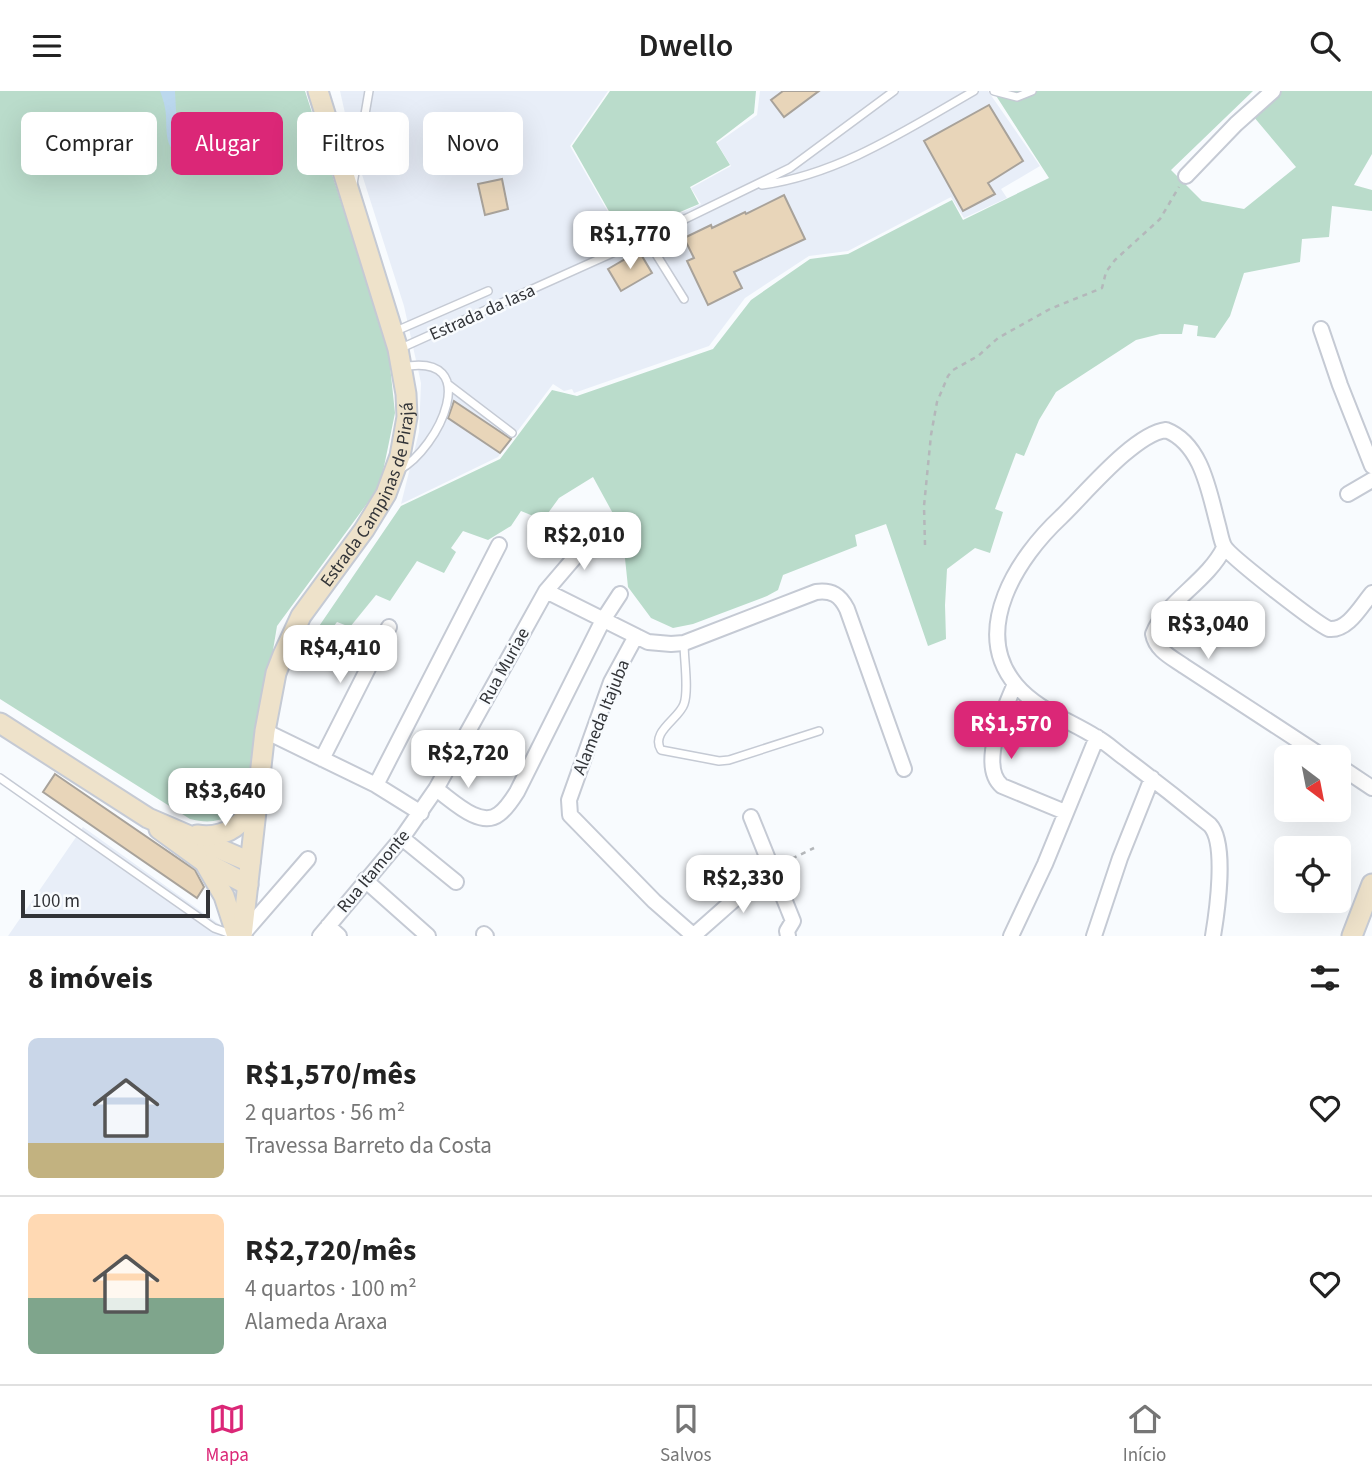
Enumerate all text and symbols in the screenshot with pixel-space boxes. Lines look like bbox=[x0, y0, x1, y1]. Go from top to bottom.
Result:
text: Dwello bbox=[639, 23, 733, 69]
icon: menu bbox=[28, 27, 66, 65]
icon: search bbox=[1306, 27, 1344, 65]
chip: Comprar bbox=[21, 112, 157, 175]
chip: Alugar bbox=[171, 112, 283, 175]
chip: Filtros bbox=[297, 112, 409, 175]
chip: Novo bbox=[423, 112, 523, 175]
pin: R$1,770 bbox=[565, 211, 695, 271]
text: R$1,770 bbox=[589, 217, 671, 250]
street label: Estrada da Iasa bbox=[425, 278, 539, 347]
street label: Estrada Campinas de Pirajá bbox=[314, 402, 420, 592]
pin: R$2,010 bbox=[519, 512, 649, 572]
text: R$2,010 bbox=[543, 518, 625, 551]
pin: R$3,040 bbox=[1143, 601, 1273, 661]
text: R$3,040 bbox=[1167, 607, 1249, 640]
street label: Rua Muriae bbox=[473, 623, 536, 709]
pin: R$4,410 bbox=[275, 625, 405, 685]
text: R$4,410 bbox=[299, 631, 381, 664]
street label: Alameda Itajuba bbox=[567, 656, 636, 779]
pin: R$1,570 bbox=[946, 701, 1076, 761]
text: R$1,570 bbox=[970, 707, 1052, 740]
pin: R$2,720 bbox=[403, 731, 533, 790]
text: R$2,720 bbox=[427, 736, 509, 769]
north arrow bbox=[1274, 745, 1351, 823]
map controls bbox=[1274, 745, 1351, 913]
pin: R$3,640 bbox=[160, 769, 290, 828]
text: R$3,640 bbox=[184, 774, 266, 807]
street label: Rua Itamonte bbox=[331, 824, 416, 918]
button: locate bbox=[1274, 836, 1351, 913]
pin: R$2,330 bbox=[678, 855, 808, 915]
text: R$2,330 bbox=[702, 861, 784, 894]
scale bar bbox=[21, 887, 210, 919]
text: 100 m bbox=[32, 888, 80, 915]
text: 8 imóveis bbox=[28, 957, 153, 1000]
icon: filters bbox=[1306, 959, 1344, 997]
text: R$1,570/mês bbox=[245, 1053, 416, 1096]
icon: home bbox=[84, 1066, 168, 1150]
icon: heart bbox=[1306, 1089, 1344, 1127]
text: 2 quartos · 56 m² bbox=[245, 1096, 405, 1129]
text: Travessa Barreto da Costa bbox=[245, 1129, 492, 1162]
text: R$2,720/mês bbox=[245, 1229, 416, 1272]
icon: home bbox=[84, 1242, 168, 1326]
icon: heart bbox=[1306, 1265, 1344, 1303]
text: 4 quartos · 100 m² bbox=[245, 1272, 417, 1305]
text: Alameda Araxa bbox=[245, 1305, 388, 1338]
tab: Mapa bbox=[206, 1400, 249, 1469]
tab: Salvos bbox=[660, 1400, 712, 1469]
tab: Início bbox=[1123, 1400, 1166, 1469]

